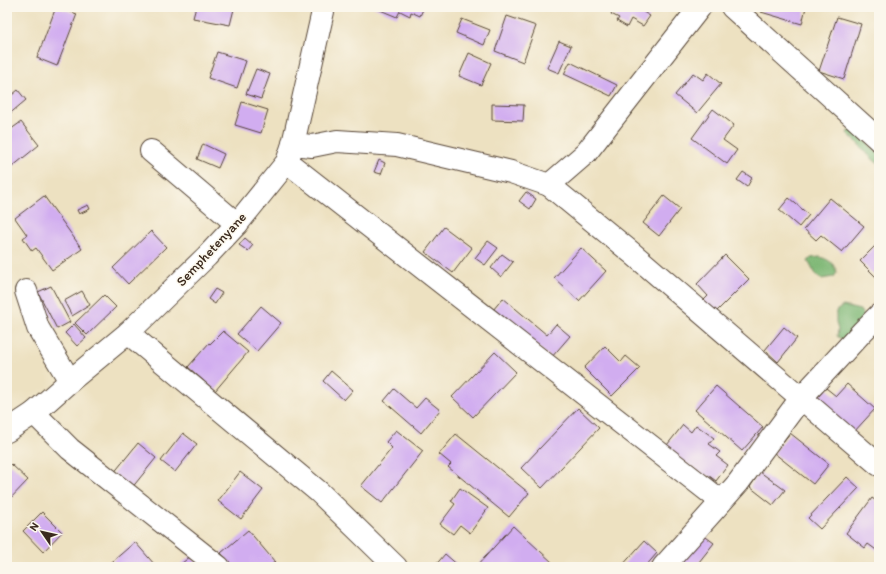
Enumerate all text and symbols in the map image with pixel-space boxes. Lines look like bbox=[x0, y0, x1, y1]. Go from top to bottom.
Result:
street label: Semphetenyane bbox=[173, 208, 250, 290]
north arrow bbox=[22, 512, 62, 552]
text: N bbox=[27, 520, 42, 533]

